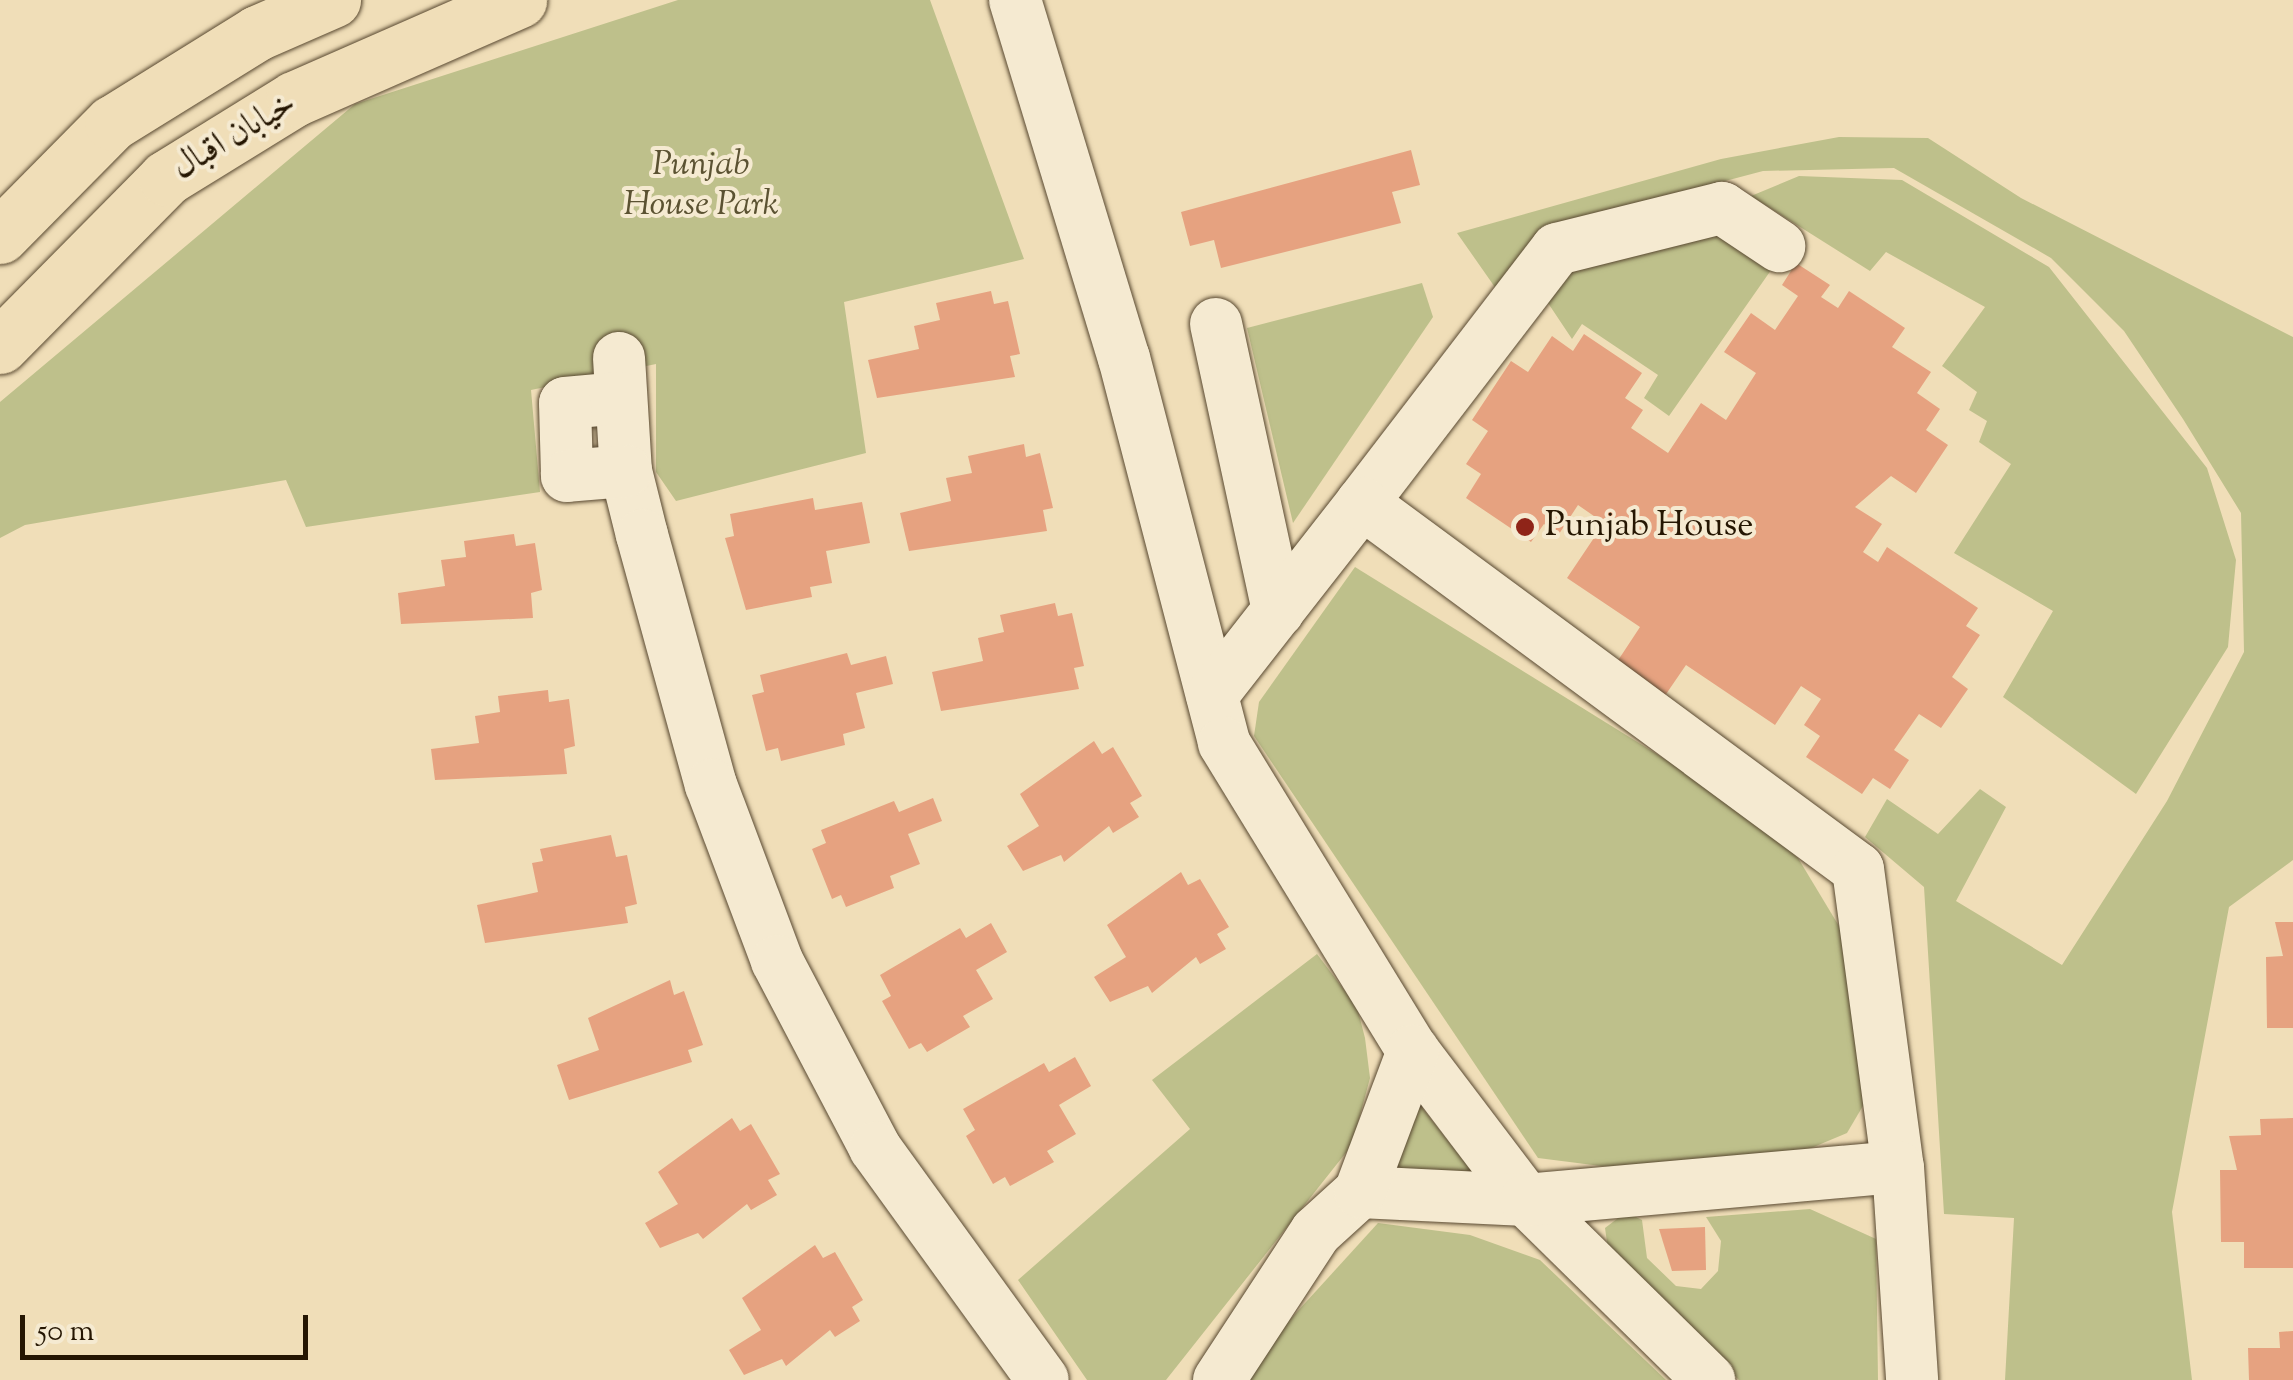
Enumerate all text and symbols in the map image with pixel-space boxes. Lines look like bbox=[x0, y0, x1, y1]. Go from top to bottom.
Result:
street label: خیابان اقبال bbox=[165, 84, 305, 190]
park label: Punjab House Park bbox=[623, 145, 779, 227]
place label: Punjab House bbox=[1545, 506, 1754, 548]
marker: Punjab House bbox=[1514, 516, 1536, 538]
scale bar bbox=[25, 1295, 312, 1357]
text: 50 m bbox=[37, 1311, 94, 1354]

